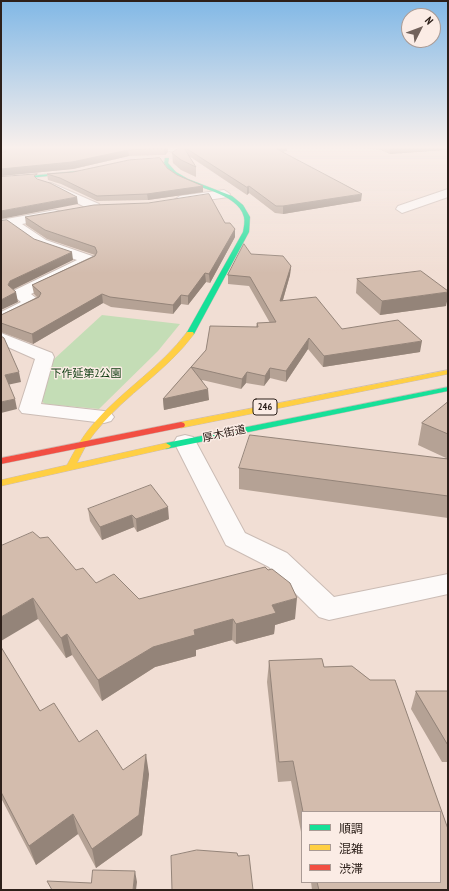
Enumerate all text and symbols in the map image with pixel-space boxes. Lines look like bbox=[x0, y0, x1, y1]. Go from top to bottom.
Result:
north arrow bbox=[401, 8, 441, 48]
text: N bbox=[422, 14, 436, 28]
park label: 下作延第2公園 bbox=[51, 367, 121, 381]
road number: 246 bbox=[253, 399, 277, 415]
street label: 厚木街道 bbox=[201, 423, 247, 445]
legend bbox=[301, 811, 441, 883]
text: 順調 bbox=[339, 821, 363, 836]
text: 混雑 bbox=[339, 841, 363, 856]
text: 渋滞 bbox=[339, 861, 363, 876]

